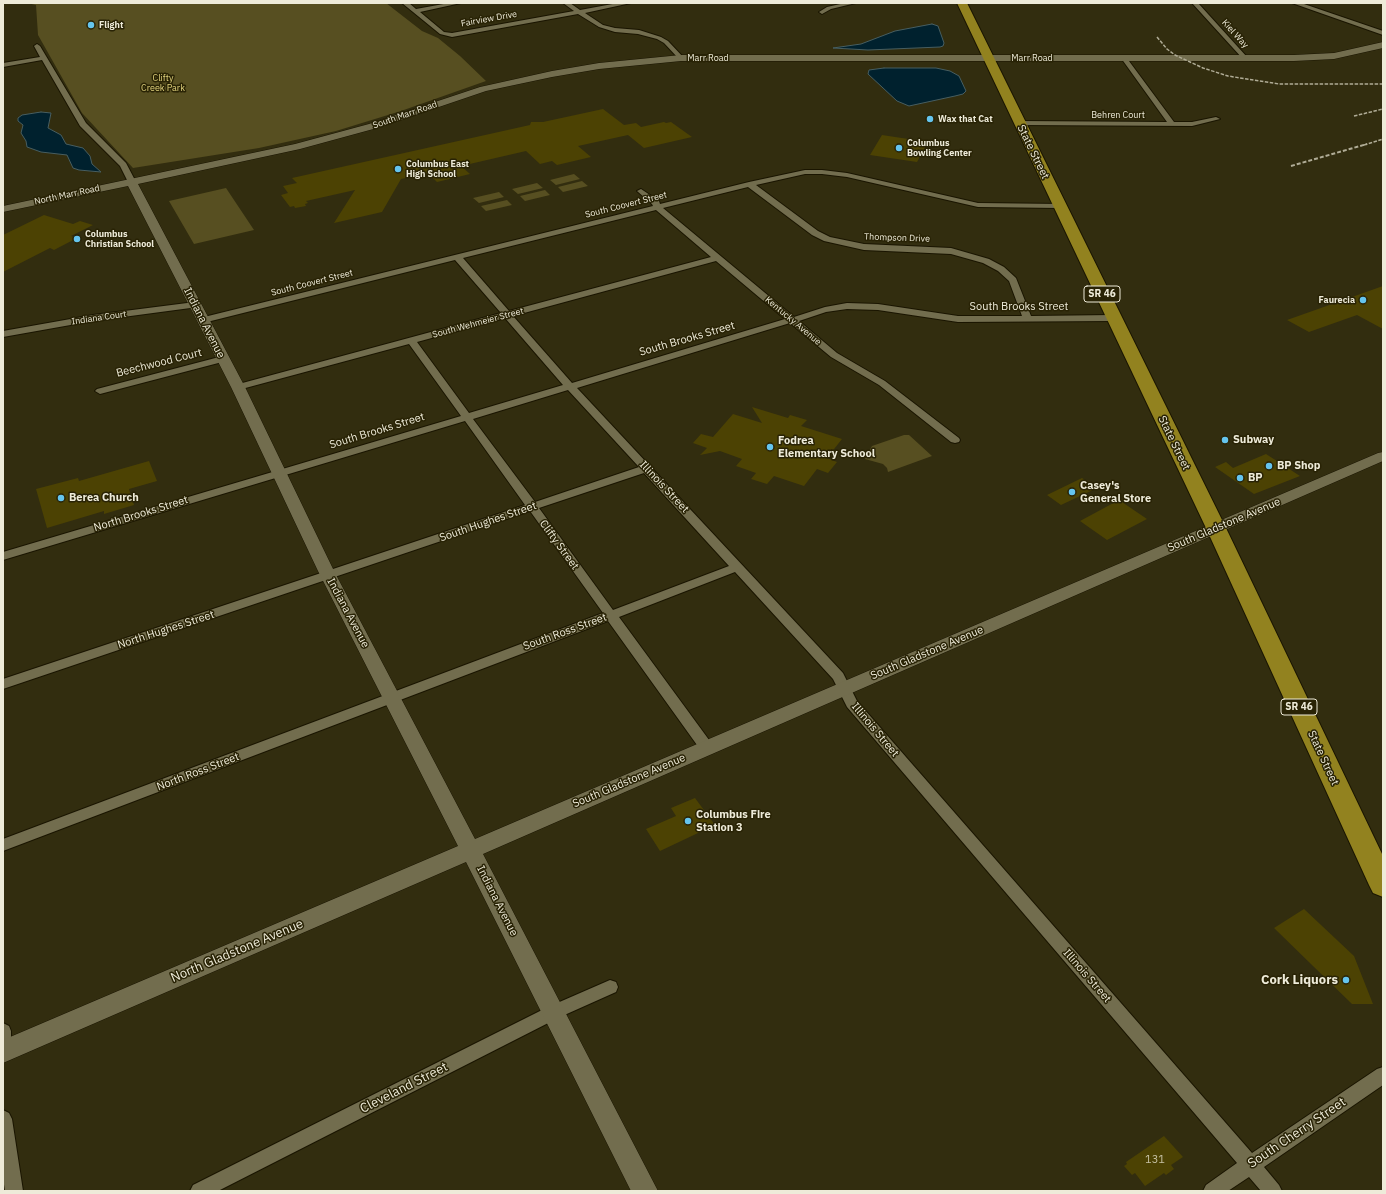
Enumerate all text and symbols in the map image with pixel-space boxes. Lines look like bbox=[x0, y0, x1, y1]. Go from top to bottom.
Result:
street label: Fairview Drive bbox=[460, 9, 518, 29]
street label: Kiel Way bbox=[1219, 18, 1251, 50]
marker: Flight bbox=[86, 20, 96, 30]
place label: Flight bbox=[99, 20, 123, 30]
street label: Marr Road bbox=[687, 53, 729, 63]
street label: Marr Road bbox=[1011, 53, 1053, 63]
park label: Clifty Creek Park bbox=[141, 73, 185, 94]
street label: South Marr Road bbox=[371, 99, 439, 131]
street label: Behren Court bbox=[1091, 110, 1145, 120]
marker: Wax that Cat bbox=[925, 114, 935, 124]
place label: Wax that Cat bbox=[938, 114, 993, 124]
street label: State Street bbox=[1014, 123, 1052, 181]
place label: Columbus Bowling Center bbox=[907, 138, 972, 159]
marker: Columbus Bowling Center bbox=[894, 143, 904, 153]
place label: Columbus East High School bbox=[406, 159, 469, 180]
marker: Columbus East High School bbox=[393, 164, 403, 174]
street label: North Marr Road bbox=[33, 183, 101, 207]
street label: South Coovert Street bbox=[584, 190, 668, 220]
place label: Columbus Christian School bbox=[85, 229, 154, 250]
street label: Thompson Drive bbox=[864, 231, 930, 245]
marker: Columbus Christian School bbox=[72, 234, 82, 244]
street label: South Coovert Street bbox=[270, 268, 354, 298]
street label: Indiana Avenue bbox=[181, 286, 227, 360]
road number: SR 46 bbox=[1084, 286, 1120, 302]
street label: Kentucky Avenue bbox=[763, 294, 823, 348]
place label: Faurecia bbox=[1319, 295, 1355, 305]
marker: Faurecia bbox=[1358, 295, 1368, 305]
street label: South Brooks Street bbox=[970, 300, 1068, 314]
street label: South Wehmeier Street bbox=[431, 306, 525, 340]
street label: Indiana Court bbox=[71, 309, 127, 327]
street label: South Brooks Street bbox=[638, 319, 736, 359]
street label: Beechwood Court bbox=[115, 346, 203, 380]
street label: South Brooks Street bbox=[328, 410, 426, 452]
street label: State Street bbox=[1155, 414, 1193, 472]
place label: Subway bbox=[1233, 433, 1274, 447]
place label: Fodrea Elementary School bbox=[778, 434, 875, 460]
marker: Subway bbox=[1220, 435, 1230, 445]
marker: Fodrea Elementary School bbox=[765, 442, 775, 452]
street label: Illinois Street bbox=[637, 458, 691, 516]
place label: BP Shop bbox=[1277, 459, 1320, 473]
marker: BP Shop bbox=[1264, 461, 1274, 471]
place label: BP bbox=[1248, 471, 1263, 485]
marker: BP bbox=[1235, 473, 1245, 483]
place label: Casey's General Store bbox=[1080, 479, 1151, 505]
marker: Casey's General Store bbox=[1067, 487, 1077, 497]
place label: Berea Church bbox=[69, 491, 139, 505]
marker: Berea Church bbox=[56, 493, 66, 503]
street label: North Brooks Street bbox=[92, 493, 190, 535]
street label: South Gladstone Avenue bbox=[1166, 495, 1282, 555]
street label: South Hughes Street bbox=[438, 499, 538, 545]
street label: Clifty Street bbox=[537, 518, 581, 572]
street label: Indiana Avenue bbox=[324, 576, 372, 650]
street label: North Hughes Street bbox=[116, 608, 216, 652]
street label: South Ross Street bbox=[521, 611, 609, 653]
street label: South Gladstone Avenue bbox=[869, 623, 985, 683]
road number: SR 46 bbox=[1281, 699, 1317, 715]
street label: Illinois Street bbox=[849, 700, 901, 760]
street label: State Street bbox=[1305, 729, 1341, 787]
street label: North Ross Street bbox=[155, 750, 241, 794]
street label: South Gladstone Avenue bbox=[571, 751, 687, 811]
place label: Columbus Fire Station 3 bbox=[696, 808, 771, 834]
marker: Columbus Fire Station 3 bbox=[683, 816, 693, 826]
street label: Indiana Avenue bbox=[474, 864, 520, 938]
street label: North Gladstone Avenue bbox=[168, 916, 306, 986]
street label: Illinois Street bbox=[1060, 947, 1114, 1005]
place label: Cork Liquors bbox=[1261, 972, 1338, 988]
marker: Cork Liquors bbox=[1341, 975, 1351, 985]
street label: Cleveland Street bbox=[358, 1059, 450, 1117]
street label: South Cherry Street bbox=[1245, 1094, 1349, 1172]
house number: 131 bbox=[1145, 1153, 1165, 1167]

